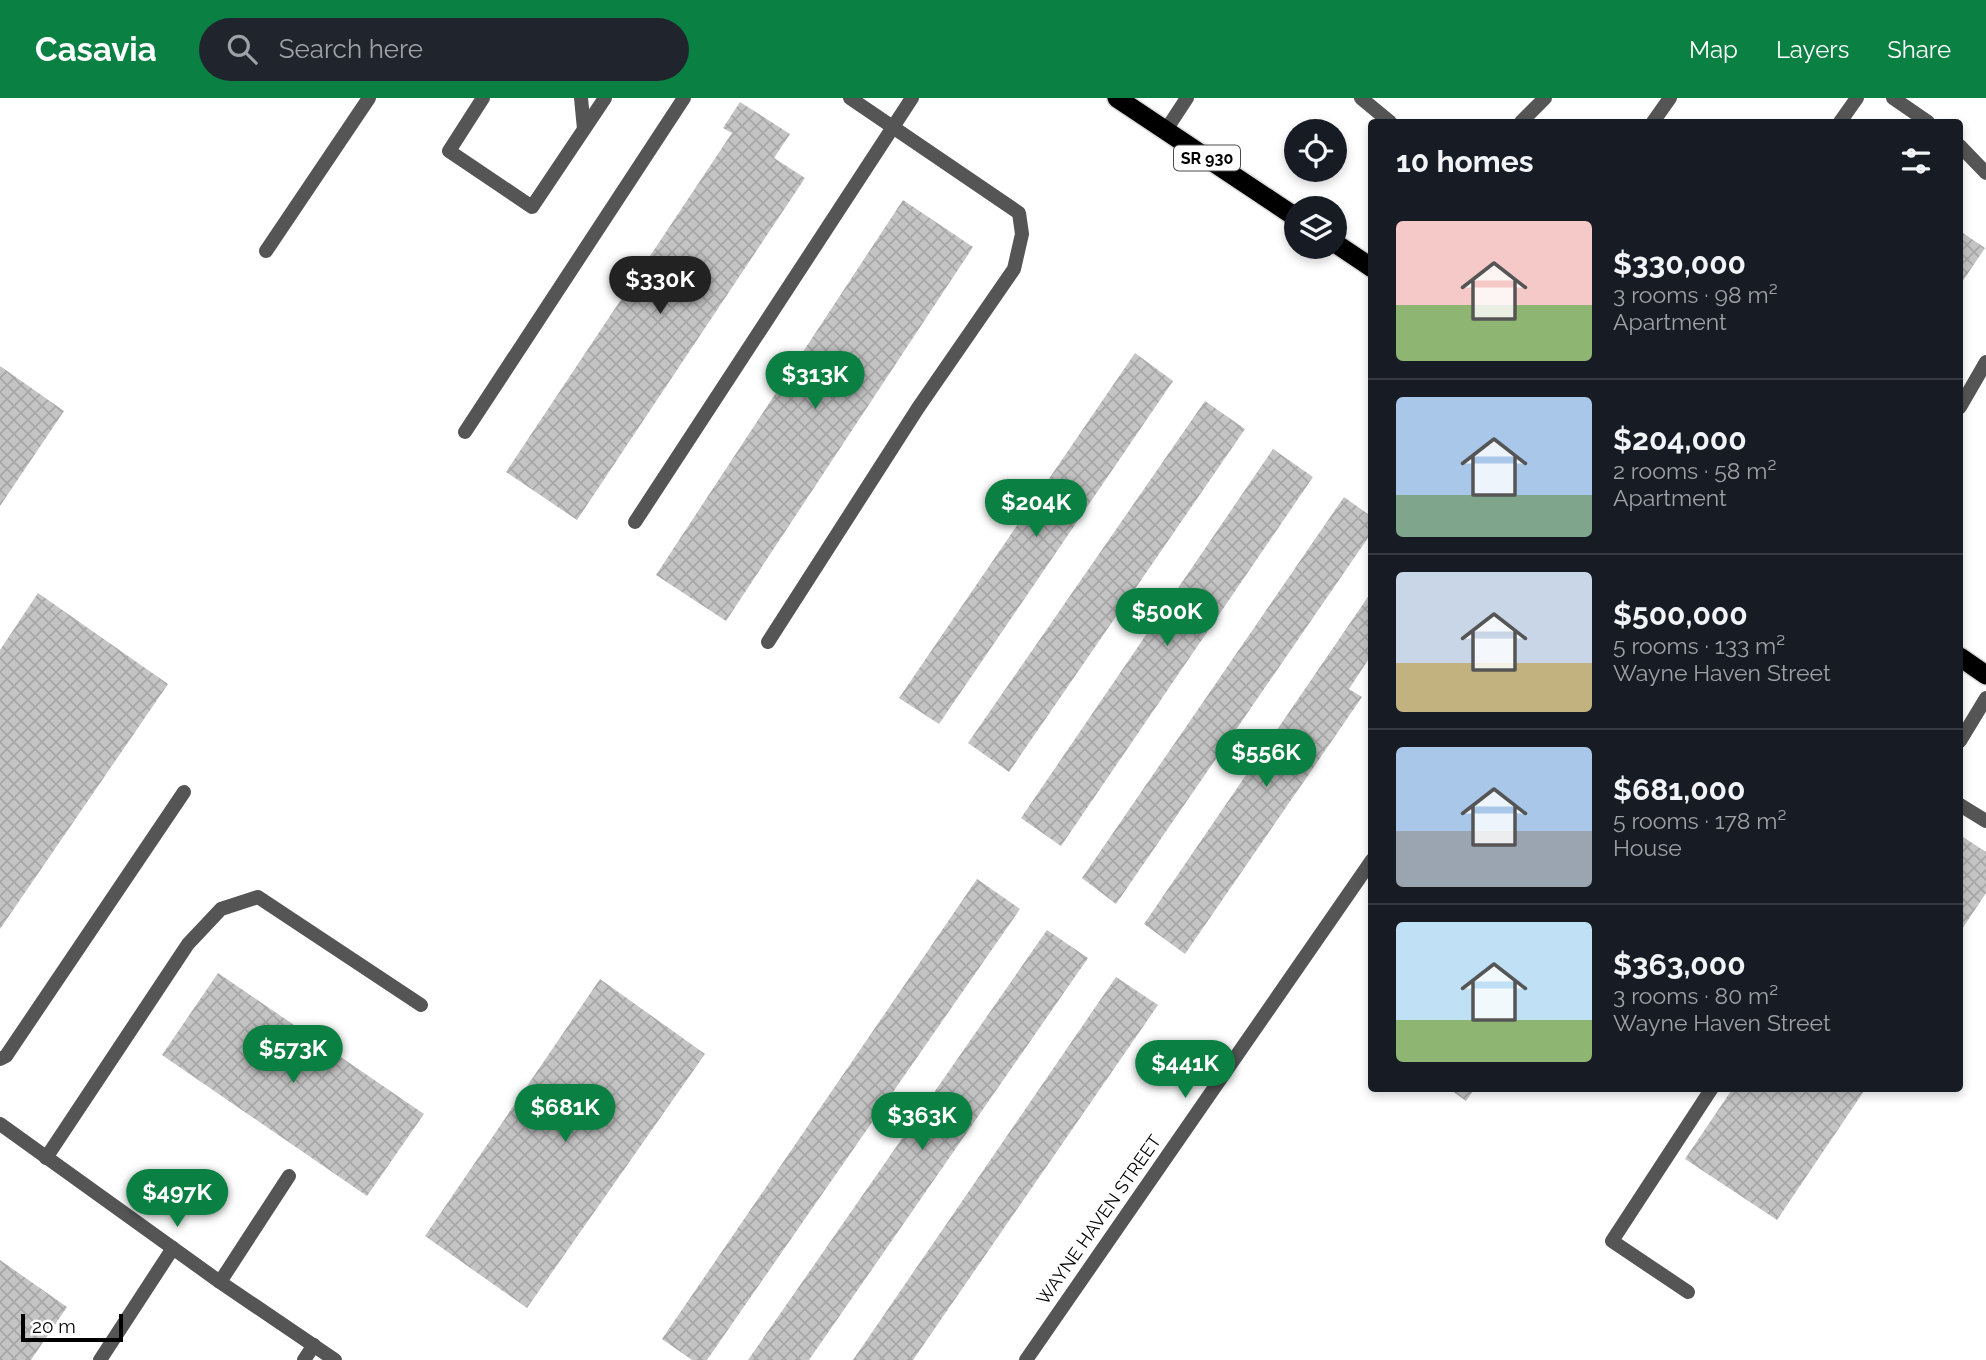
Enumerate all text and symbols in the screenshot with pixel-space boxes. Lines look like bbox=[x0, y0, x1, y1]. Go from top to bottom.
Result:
search box bbox=[199, 18, 689, 81]
text: Casavia bbox=[35, 30, 157, 69]
icon: search bbox=[223, 30, 261, 68]
text: Search here bbox=[279, 34, 423, 64]
text: Map bbox=[1689, 35, 1738, 64]
text: Layers bbox=[1776, 35, 1849, 64]
text: Share bbox=[1887, 35, 1951, 64]
map controls bbox=[1284, 119, 1347, 259]
button: locate bbox=[1284, 119, 1347, 182]
icon: filters bbox=[1897, 142, 1935, 180]
text: 10 homes bbox=[1396, 144, 1533, 179]
road number: SR 930 bbox=[1174, 146, 1240, 170]
button: layers bbox=[1284, 196, 1347, 259]
text: $330,000 bbox=[1613, 246, 1746, 281]
icon: home bbox=[1452, 249, 1536, 333]
pin: $330K bbox=[611, 256, 709, 316]
text: $330K bbox=[625, 265, 695, 292]
text: 3 rooms · 98 m² bbox=[1613, 281, 1778, 308]
text: Apartment bbox=[1613, 308, 1727, 335]
pin: $313K bbox=[766, 352, 864, 411]
text: $313K bbox=[782, 360, 848, 387]
text: $204,000 bbox=[1613, 422, 1747, 457]
icon: home bbox=[1452, 425, 1536, 509]
text: 2 rooms · 58 m² bbox=[1613, 457, 1776, 484]
pin: $204K bbox=[987, 480, 1085, 539]
text: Apartment bbox=[1613, 484, 1727, 511]
text: $204K bbox=[1001, 488, 1071, 515]
pin: $500K bbox=[1118, 588, 1216, 648]
text: $500K bbox=[1132, 597, 1202, 624]
text: $500,000 bbox=[1613, 597, 1748, 632]
icon: home bbox=[1452, 600, 1536, 684]
text: 5 rooms · 133 m² bbox=[1613, 632, 1785, 659]
text: Wayne Haven Street bbox=[1613, 659, 1831, 686]
pin: $556K bbox=[1217, 730, 1315, 789]
text: $556K bbox=[1231, 738, 1301, 765]
text: $681,000 bbox=[1613, 772, 1745, 807]
icon: home bbox=[1452, 775, 1536, 859]
text: 5 rooms · 178 m² bbox=[1613, 807, 1786, 834]
text: House bbox=[1613, 834, 1682, 861]
text: $363,000 bbox=[1613, 947, 1746, 982]
icon: home bbox=[1452, 950, 1536, 1034]
text: 3 rooms · 80 m² bbox=[1613, 982, 1778, 1009]
text: Wayne Haven Street bbox=[1613, 1009, 1831, 1036]
pin: $573K bbox=[244, 1026, 342, 1085]
text: $573K bbox=[259, 1034, 327, 1061]
pin: $441K bbox=[1136, 1040, 1234, 1100]
text: $441K bbox=[1151, 1049, 1219, 1076]
pin: $681K bbox=[516, 1084, 614, 1144]
text: $681K bbox=[530, 1093, 600, 1120]
pin: $363K bbox=[873, 1093, 971, 1152]
text: $363K bbox=[887, 1101, 957, 1128]
street label: WAYNE HAVEN STREET bbox=[1032, 1131, 1165, 1309]
pin: $497K bbox=[128, 1170, 226, 1229]
text: $497K bbox=[142, 1178, 212, 1205]
scale bar bbox=[21, 1311, 122, 1343]
text: 20 m bbox=[32, 1315, 76, 1337]

